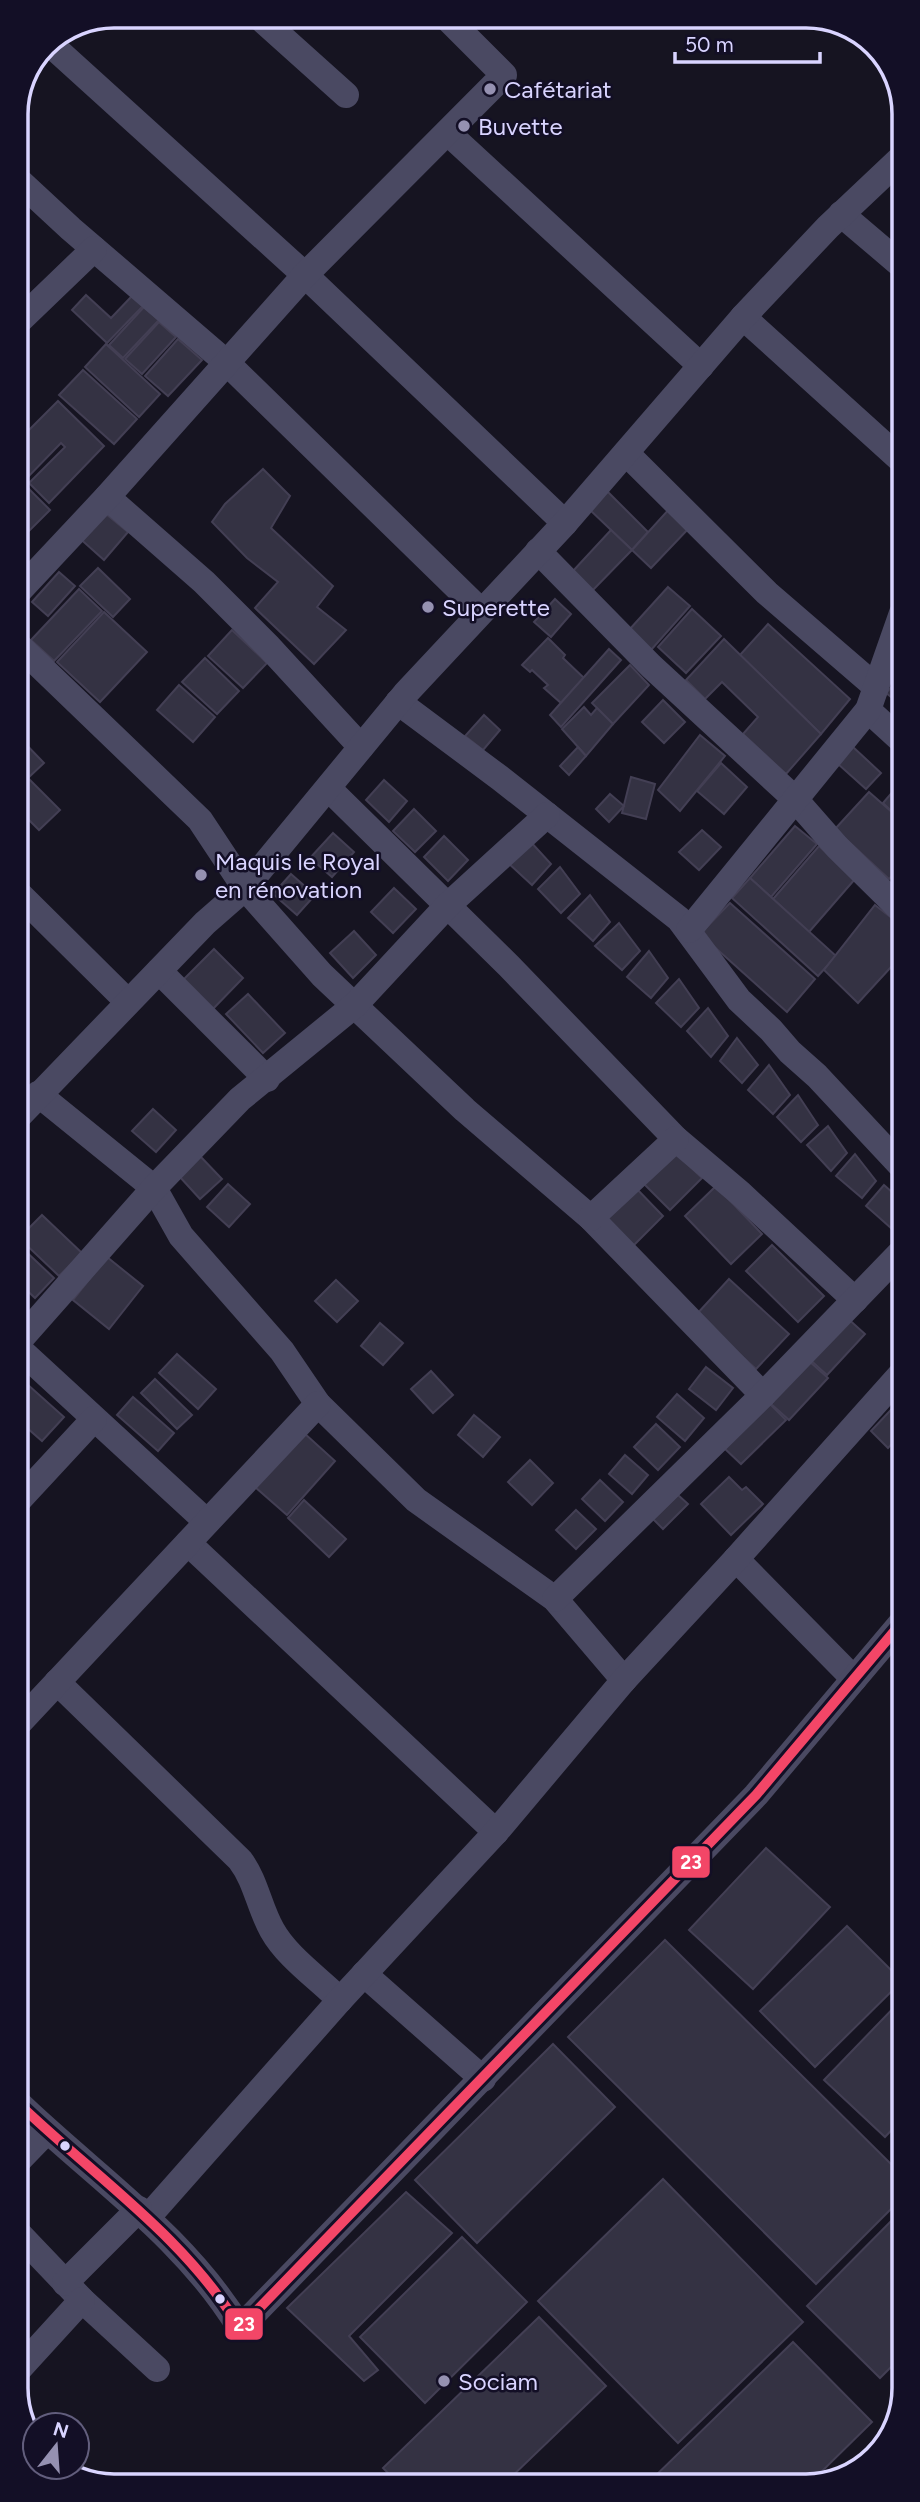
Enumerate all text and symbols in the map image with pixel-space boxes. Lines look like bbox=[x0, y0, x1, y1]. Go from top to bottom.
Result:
scale bar bbox=[675, 21, 820, 65]
text: 50 m bbox=[685, 32, 734, 57]
place label: Cafétariat bbox=[504, 75, 612, 104]
marker: Cafétariat bbox=[482, 81, 498, 97]
place label: Buvette bbox=[478, 112, 563, 141]
marker: Buvette bbox=[456, 118, 472, 134]
place label: Superette bbox=[442, 593, 550, 622]
marker: Superette bbox=[420, 599, 436, 615]
place label: Maquis le Royal en rénovation bbox=[215, 847, 380, 904]
marker: Maquis le Royal en rénovation bbox=[193, 867, 209, 883]
line badge: 23 bbox=[671, 1845, 711, 1879]
text: 23 bbox=[680, 1851, 702, 1874]
unlabelled marker bbox=[58, 2139, 72, 2153]
unlabelled marker bbox=[213, 2292, 227, 2306]
line badge: 23 bbox=[224, 2307, 264, 2341]
text: 23 bbox=[233, 2313, 255, 2336]
place label: Sociam bbox=[458, 2367, 538, 2396]
marker: Sociam bbox=[436, 2373, 452, 2389]
north arrow bbox=[21, 2411, 91, 2481]
text: N bbox=[50, 2417, 71, 2443]

